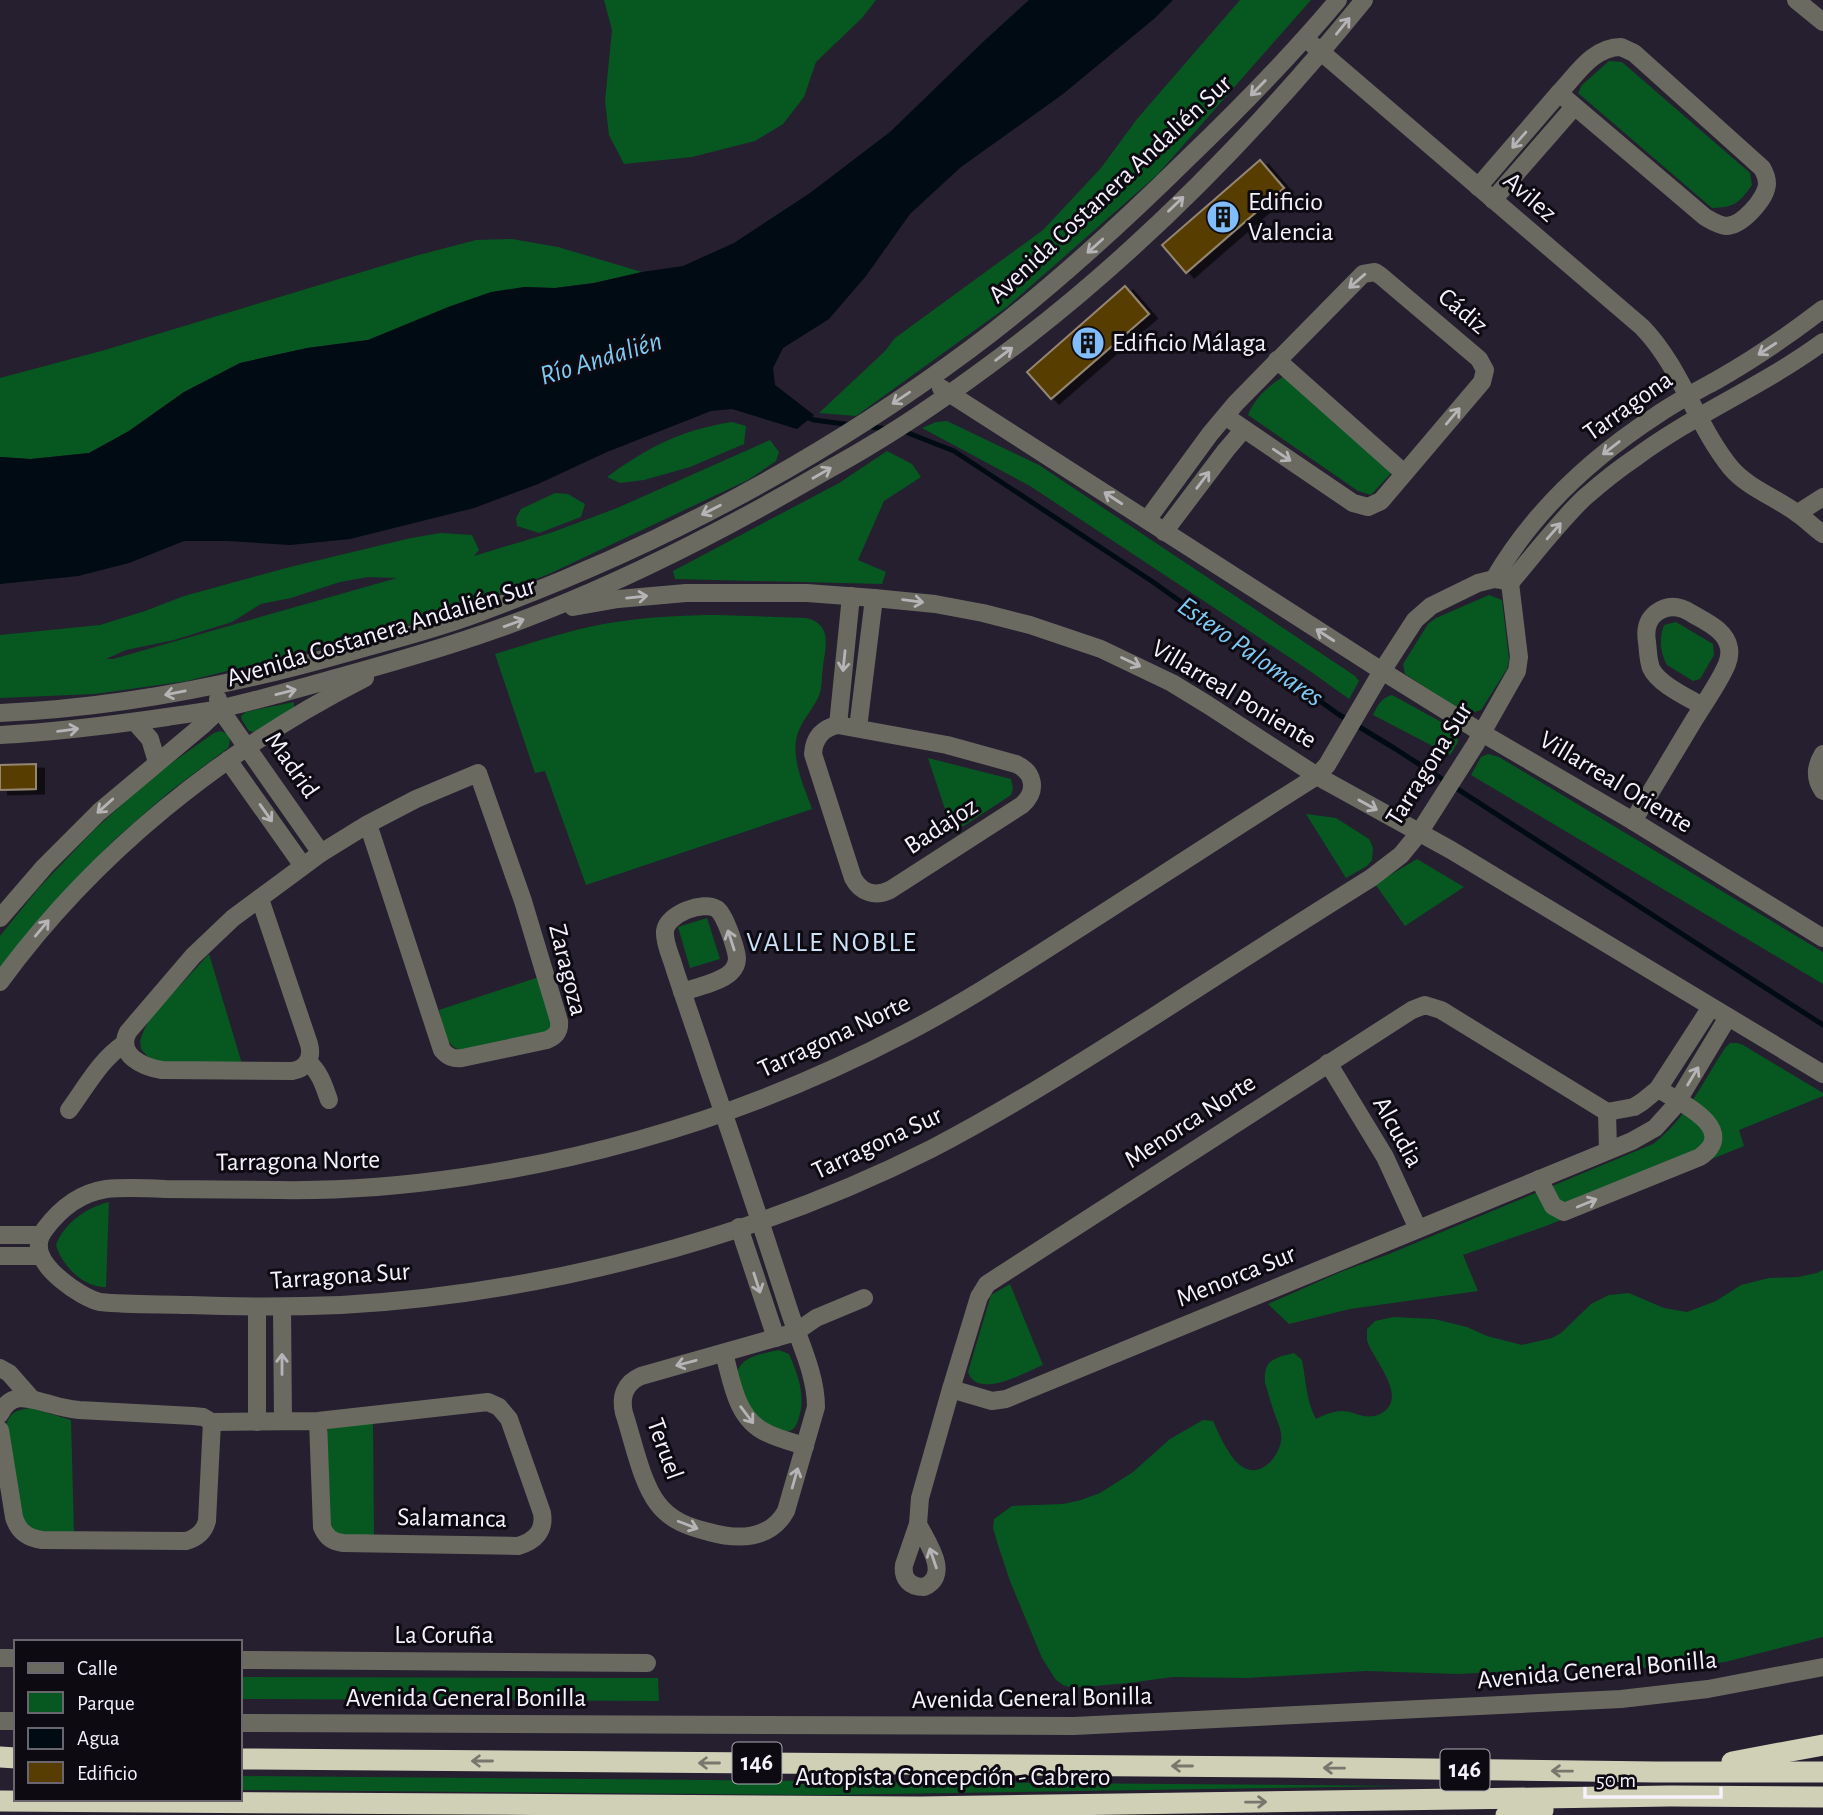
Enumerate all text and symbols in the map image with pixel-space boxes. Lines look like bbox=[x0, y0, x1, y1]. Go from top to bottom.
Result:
one-way arrow bbox=[1335, 18, 1350, 36]
street label: Avenida Costanera Andalién Sur bbox=[984, 69, 1237, 308]
one-way arrow bbox=[1250, 79, 1267, 96]
one-way arrow bbox=[1511, 131, 1527, 149]
street label: Avilez bbox=[1498, 167, 1562, 227]
place label: Edificio Valencia bbox=[1248, 189, 1333, 245]
one-way arrow bbox=[1167, 196, 1184, 213]
building icon: Edificio Valencia bbox=[1204, 198, 1242, 236]
one-way arrow bbox=[1086, 238, 1104, 254]
one-way arrow bbox=[1348, 273, 1366, 289]
street label: Cádiz bbox=[1433, 283, 1493, 339]
building icon: Edificio Málaga bbox=[1069, 324, 1107, 362]
water label: Río Andalién bbox=[537, 327, 665, 391]
place label: Edificio Málaga bbox=[1112, 330, 1266, 356]
one-way arrow bbox=[1758, 342, 1778, 356]
one-way arrow bbox=[995, 346, 1013, 361]
street label: Tarragona bbox=[1579, 366, 1677, 446]
one-way arrow bbox=[892, 391, 911, 405]
one-way arrow bbox=[1445, 408, 1461, 426]
one-way arrow bbox=[1602, 441, 1620, 456]
one-way arrow bbox=[1271, 448, 1291, 462]
one-way arrow bbox=[812, 466, 832, 480]
one-way arrow bbox=[1196, 471, 1211, 490]
one-way arrow bbox=[1103, 491, 1123, 505]
one-way arrow bbox=[701, 504, 722, 518]
one-way arrow bbox=[1546, 523, 1562, 541]
street label: Avenida Costanera Andalién Sur bbox=[223, 572, 539, 691]
one-way arrow bbox=[625, 590, 648, 603]
water label: Estero Palomares bbox=[1172, 592, 1328, 712]
one-way arrow bbox=[901, 595, 924, 608]
one-way arrow bbox=[503, 615, 525, 628]
one-way arrow bbox=[1315, 627, 1335, 641]
street label: Villarreal Poniente bbox=[1147, 635, 1321, 753]
one-way arrow bbox=[837, 649, 850, 671]
one-way arrow bbox=[1120, 656, 1141, 669]
one-way arrow bbox=[274, 685, 297, 698]
one-way arrow bbox=[164, 687, 187, 700]
street label: Tarragona Sur bbox=[1381, 697, 1477, 830]
one-way arrow bbox=[56, 724, 78, 737]
street label: Villarreal Oriente bbox=[1535, 726, 1697, 838]
street label: Madrid bbox=[260, 727, 324, 803]
street label: Badajoz bbox=[900, 793, 982, 859]
one-way arrow bbox=[96, 798, 114, 814]
one-way arrow bbox=[1357, 799, 1378, 812]
one-way arrow bbox=[259, 803, 273, 822]
one-way arrow bbox=[34, 920, 50, 938]
street label: Zaragoza bbox=[544, 922, 592, 1018]
district label: VALLE NOBLE bbox=[746, 929, 918, 957]
one-way arrow bbox=[724, 930, 736, 952]
street label: Tarragona Norte bbox=[754, 990, 914, 1082]
one-way arrow bbox=[1686, 1066, 1700, 1086]
street label: Menorca Norte bbox=[1120, 1069, 1260, 1173]
street label: Alcudia bbox=[1368, 1092, 1428, 1172]
street label: Tarragona Sur bbox=[808, 1101, 946, 1184]
street label: Tarragona Norte bbox=[216, 1147, 380, 1175]
one-way arrow bbox=[1576, 1195, 1597, 1208]
street label: Menorca Sur bbox=[1173, 1240, 1300, 1312]
street label: Tarragona Sur bbox=[269, 1258, 411, 1294]
one-way arrow bbox=[752, 1271, 765, 1293]
one-way arrow bbox=[275, 1353, 289, 1376]
one-way arrow bbox=[675, 1357, 698, 1370]
one-way arrow bbox=[740, 1405, 754, 1424]
street label: Teruel bbox=[642, 1415, 688, 1483]
one-way arrow bbox=[790, 1467, 803, 1489]
street label: Salamanca bbox=[397, 1504, 507, 1532]
one-way arrow bbox=[676, 1520, 698, 1533]
one-way arrow bbox=[926, 1548, 938, 1570]
street label: La Coruña bbox=[394, 1622, 494, 1648]
legend bbox=[14, 1640, 242, 1801]
street label: Avenida General Bonilla bbox=[1476, 1647, 1718, 1693]
text: Calle bbox=[77, 1658, 118, 1679]
street label: Avenida General Bonilla bbox=[911, 1683, 1153, 1713]
street label: Avenida General Bonilla bbox=[346, 1685, 586, 1711]
text: Parque bbox=[77, 1693, 135, 1714]
text: Agua bbox=[77, 1728, 120, 1749]
road number: 146 bbox=[732, 1742, 782, 1784]
road number: 146 bbox=[1440, 1750, 1490, 1790]
one-way arrow bbox=[471, 1754, 494, 1768]
one-way arrow bbox=[698, 1756, 721, 1770]
scale bar bbox=[1585, 1756, 1722, 1800]
one-way arrow bbox=[1171, 1759, 1194, 1773]
one-way arrow bbox=[1323, 1761, 1346, 1775]
text: Edificio bbox=[77, 1763, 138, 1784]
street label: Autopista Concepción - Cabrero bbox=[795, 1764, 1111, 1790]
one-way arrow bbox=[1551, 1764, 1574, 1778]
text: 50 m bbox=[1596, 1770, 1636, 1791]
one-way arrow bbox=[1244, 1796, 1267, 1809]

